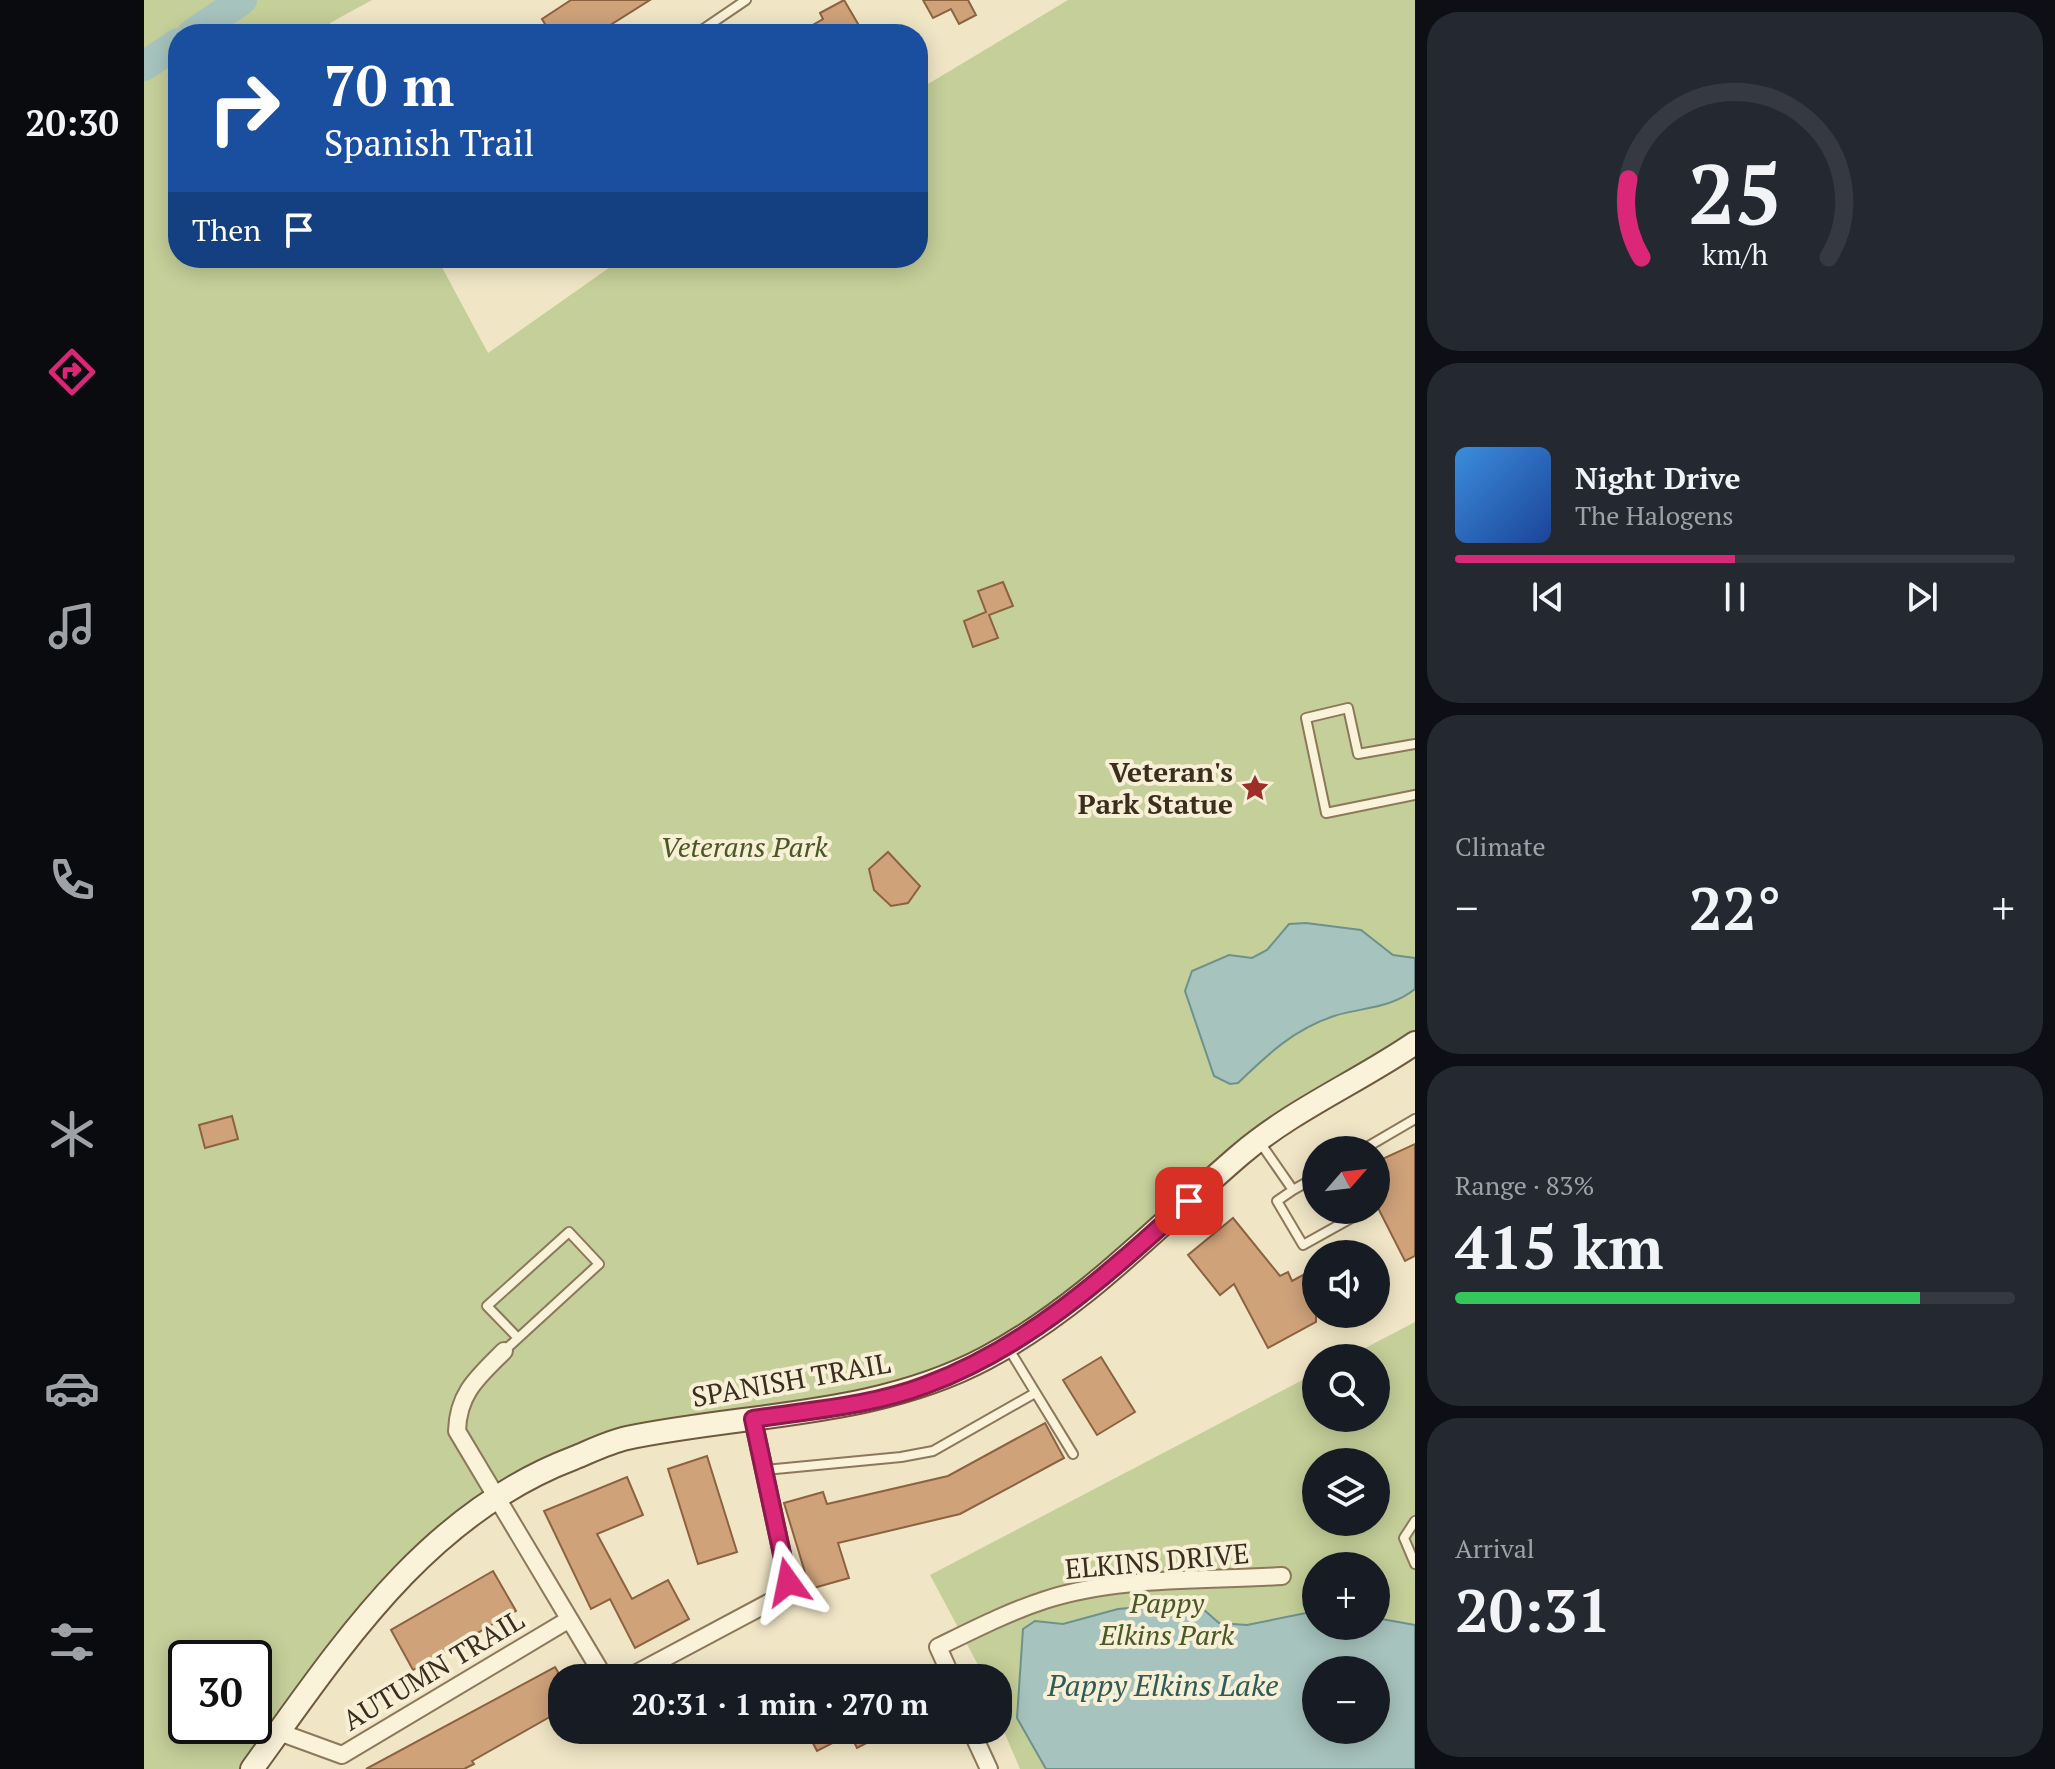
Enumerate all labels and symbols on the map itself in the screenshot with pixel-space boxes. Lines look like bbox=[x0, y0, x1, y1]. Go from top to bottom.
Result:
place label: Veteran's Park Statue bbox=[1078, 753, 1233, 822]
place icon: Veteran's Park Statue bbox=[1240, 773, 1270, 803]
park label: Veterans Park bbox=[660, 828, 828, 865]
north arrow bbox=[1302, 1136, 1390, 1224]
pin bbox=[1155, 1167, 1223, 1235]
street label: SPANISH TRAIL bbox=[689, 1344, 893, 1415]
street label: ELKINS DRIVE bbox=[1063, 1534, 1251, 1587]
position arrow bbox=[746, 1540, 830, 1624]
park label: Pappy Elkins Park bbox=[1099, 1584, 1235, 1653]
street label: AUTUMN TRAIL bbox=[335, 1601, 530, 1738]
speed limit sign: 30 bbox=[168, 1640, 272, 1744]
water label: Pappy Elkins Lake bbox=[1046, 1665, 1279, 1705]

